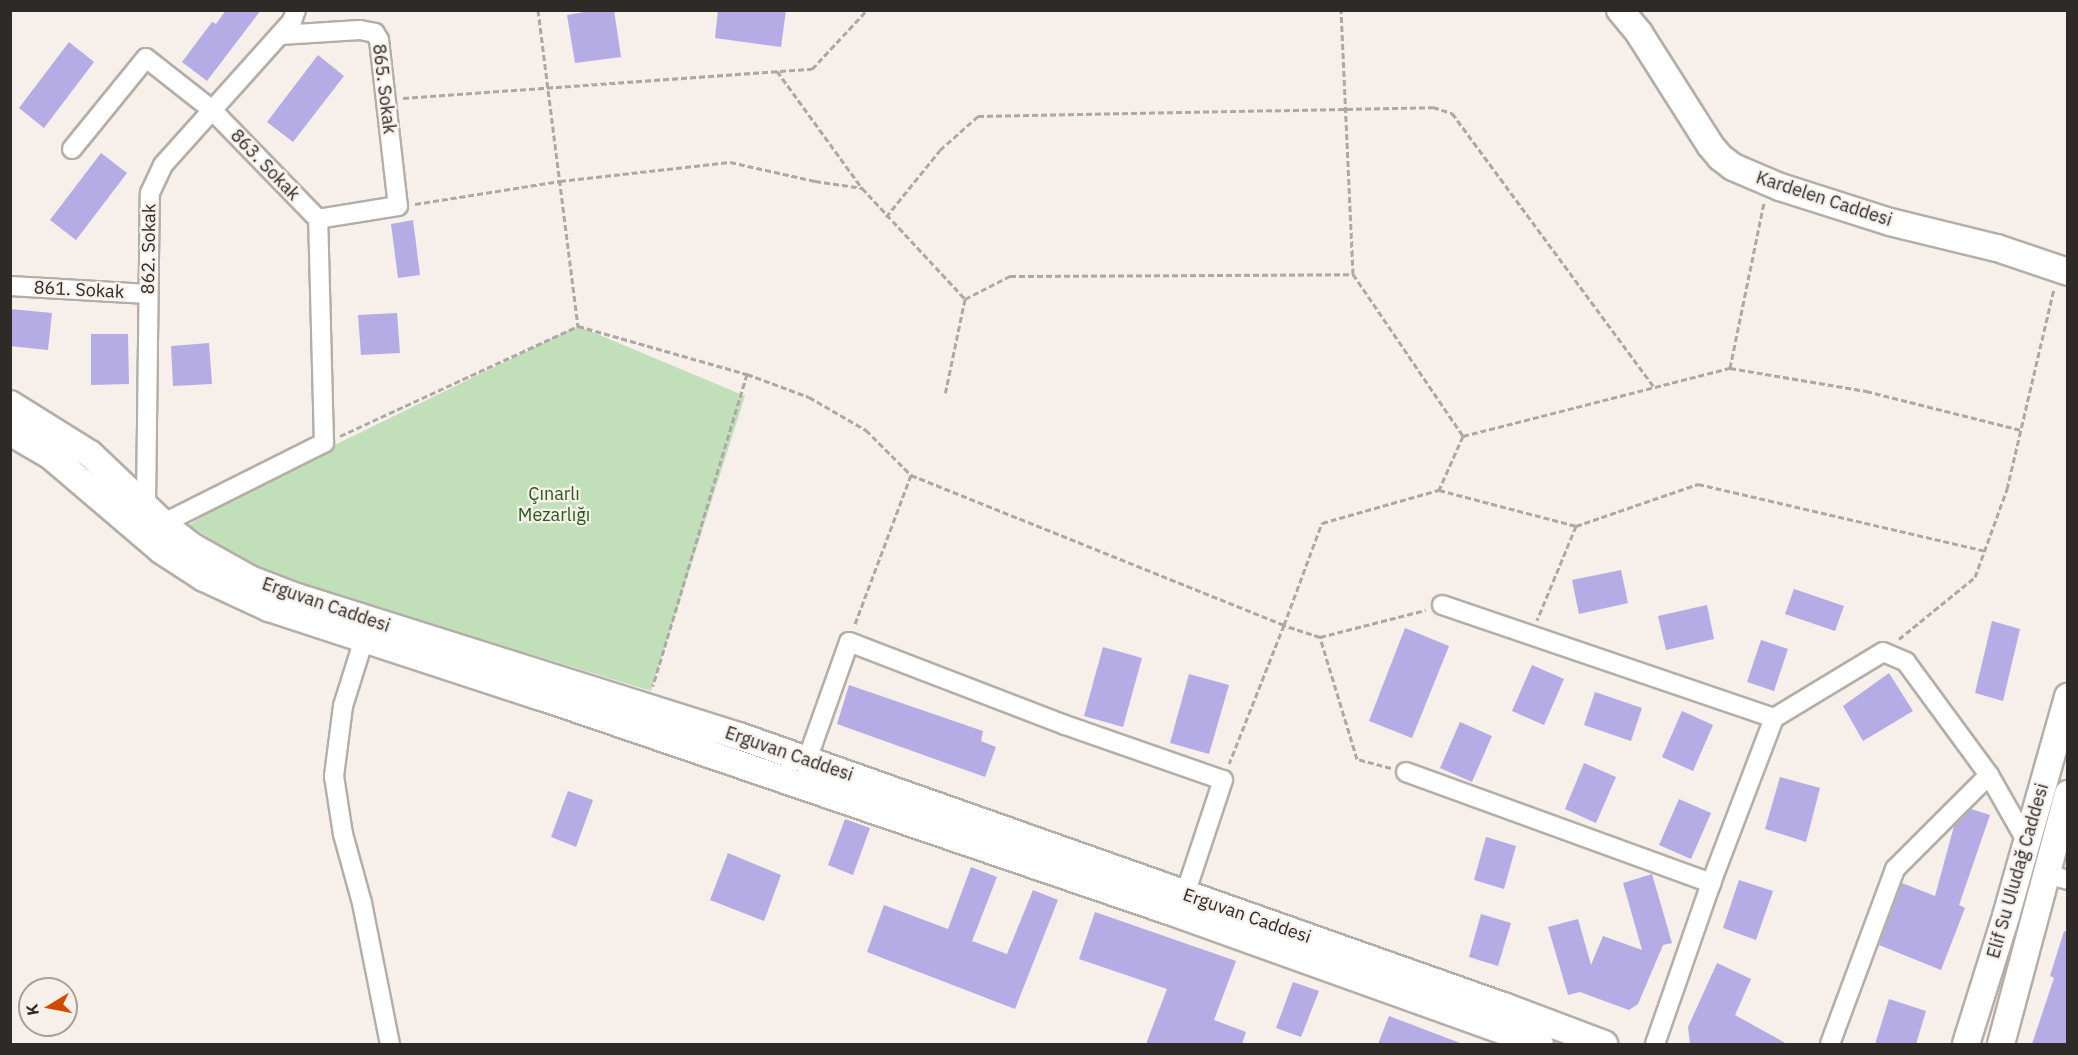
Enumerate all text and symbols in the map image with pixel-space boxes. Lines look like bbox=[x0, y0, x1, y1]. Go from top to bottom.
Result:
street label: 865. Sokak bbox=[368, 43, 400, 135]
street label: 863. Sokak bbox=[226, 125, 304, 205]
street label: Kardelen Caddesi bbox=[1753, 167, 1895, 231]
street label: 862. Sokak bbox=[137, 204, 161, 294]
street label: 861. Sokak bbox=[33, 277, 125, 303]
park label: Çınarlı Mezarlığı bbox=[518, 484, 590, 526]
street label: Erguvan Caddesi bbox=[259, 573, 393, 637]
street label: Erguvan Caddesi bbox=[722, 722, 856, 786]
street label: Elif Su Uludağ Caddesi bbox=[1983, 781, 2053, 961]
street label: Erguvan Caddesi bbox=[1180, 884, 1314, 948]
north arrow bbox=[18, 977, 78, 1037]
text: K bbox=[21, 1003, 43, 1017]

